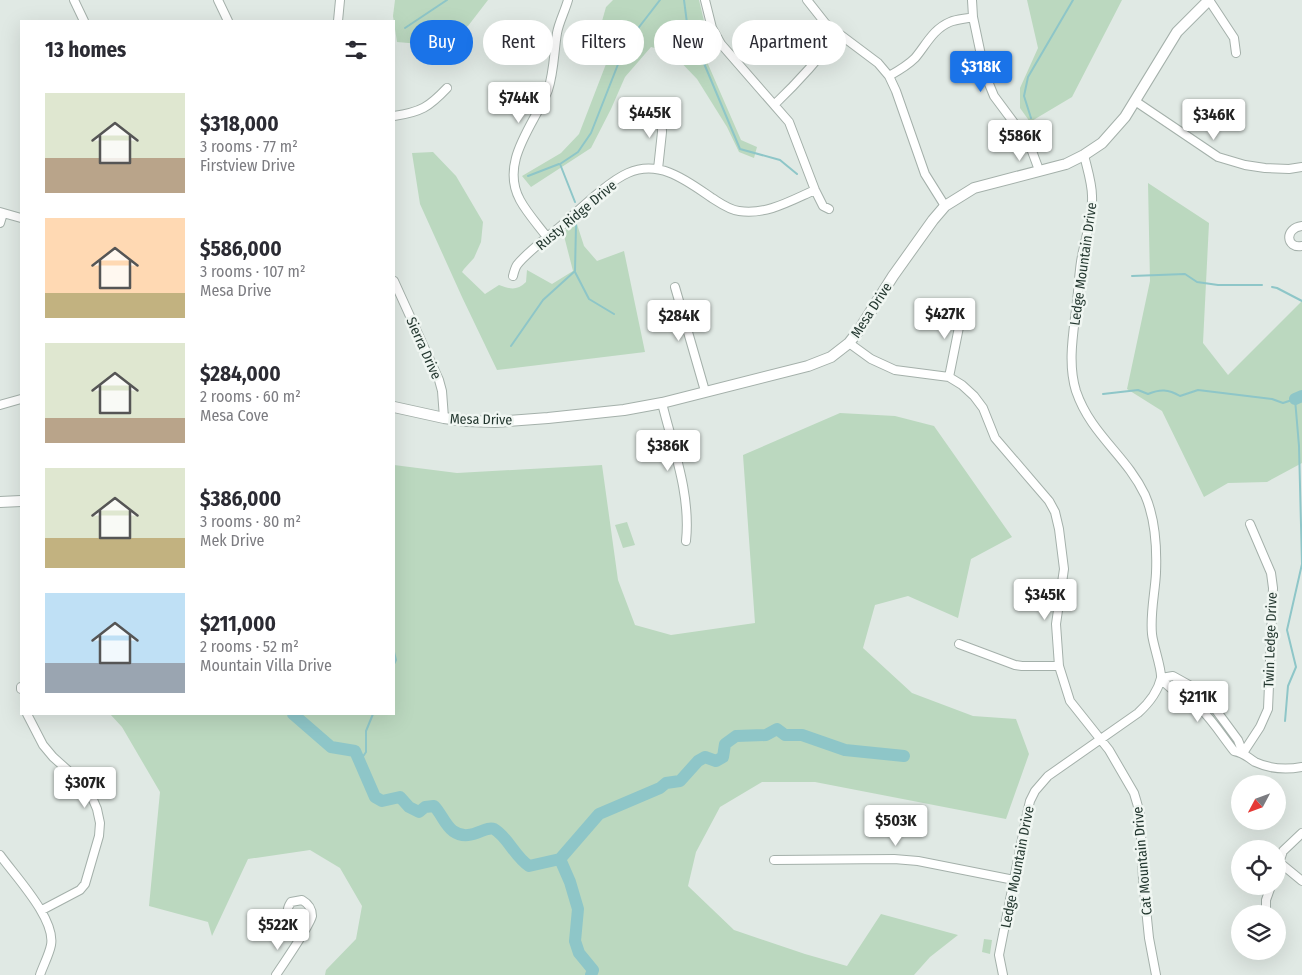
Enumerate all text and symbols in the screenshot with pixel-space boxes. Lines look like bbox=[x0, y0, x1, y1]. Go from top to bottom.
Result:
chip: Buy bbox=[410, 20, 473, 65]
chip: Rent bbox=[483, 20, 553, 65]
chip: Filters bbox=[563, 20, 644, 65]
chip: New bbox=[654, 20, 722, 65]
chip: Apartment bbox=[732, 20, 846, 65]
icon: filters bbox=[342, 36, 370, 64]
text: 13 homes bbox=[45, 37, 126, 63]
pin: $318K bbox=[946, 51, 1016, 93]
text: $318K bbox=[961, 57, 1001, 76]
pin: $744K bbox=[484, 82, 554, 124]
text: $744K bbox=[499, 88, 539, 107]
pin: $445K bbox=[615, 96, 685, 139]
pin: $346K bbox=[1179, 98, 1249, 141]
text: $445K bbox=[629, 103, 671, 122]
text: $346K bbox=[1193, 105, 1235, 124]
text: $318,000 bbox=[200, 111, 279, 137]
icon: home bbox=[85, 113, 145, 173]
pin: $586K bbox=[985, 120, 1055, 162]
text: $586K bbox=[999, 126, 1041, 145]
text: 3 rooms · 77 m² bbox=[200, 137, 298, 156]
text: Firstview Drive bbox=[200, 156, 295, 175]
street label: Rusty Ridge Drive bbox=[533, 177, 620, 254]
street label: Ledge Mountain Drive bbox=[1066, 201, 1101, 327]
text: $586,000 bbox=[200, 236, 282, 262]
icon: home bbox=[85, 238, 145, 298]
text: 3 rooms · 107 m² bbox=[200, 262, 306, 281]
street label: Mesa Drive bbox=[847, 279, 896, 341]
text: Mesa Drive bbox=[200, 281, 271, 300]
pin: $427K bbox=[910, 298, 980, 340]
pin: $284K bbox=[644, 300, 714, 342]
text: $427K bbox=[925, 304, 965, 323]
text: $284K bbox=[658, 306, 700, 325]
street label: Sierra Drive bbox=[402, 314, 445, 382]
text: $284,000 bbox=[200, 361, 281, 387]
icon: home bbox=[85, 363, 145, 423]
text: 2 rooms · 60 m² bbox=[200, 387, 301, 406]
text: Mesa Cove bbox=[200, 406, 269, 425]
street label: Mesa Drive bbox=[450, 410, 512, 429]
pin: $386K bbox=[633, 430, 703, 472]
text: $386K bbox=[647, 436, 689, 455]
text: $386,000 bbox=[200, 486, 281, 512]
icon: home bbox=[85, 488, 145, 548]
text: 3 rooms · 80 m² bbox=[200, 512, 301, 531]
text: Mek Drive bbox=[200, 531, 264, 550]
pin: $345K bbox=[1010, 578, 1080, 621]
text: $345K bbox=[1025, 585, 1065, 604]
street label: Twin Ledge Drive bbox=[1260, 592, 1281, 688]
text: $211,000 bbox=[200, 611, 276, 637]
icon: home bbox=[85, 613, 145, 673]
text: 2 rooms · 52 m² bbox=[200, 637, 299, 656]
text: Mountain Villa Drive bbox=[200, 656, 332, 675]
pin: $211K bbox=[1163, 680, 1233, 723]
text: $211K bbox=[1179, 687, 1217, 706]
pin: $307K bbox=[50, 766, 120, 809]
text: $307K bbox=[65, 773, 105, 792]
north arrow bbox=[1231, 775, 1286, 830]
map controls bbox=[1231, 775, 1286, 960]
pin: $503K bbox=[861, 804, 931, 847]
street label: Ledge Mountain Drive bbox=[997, 805, 1038, 930]
street label: Cat Mountain Drive bbox=[1129, 806, 1156, 916]
text: $503K bbox=[875, 811, 917, 830]
button: locate bbox=[1231, 840, 1286, 895]
button: layers bbox=[1231, 905, 1286, 960]
pin: $522K bbox=[243, 908, 313, 951]
text: $522K bbox=[258, 915, 298, 934]

